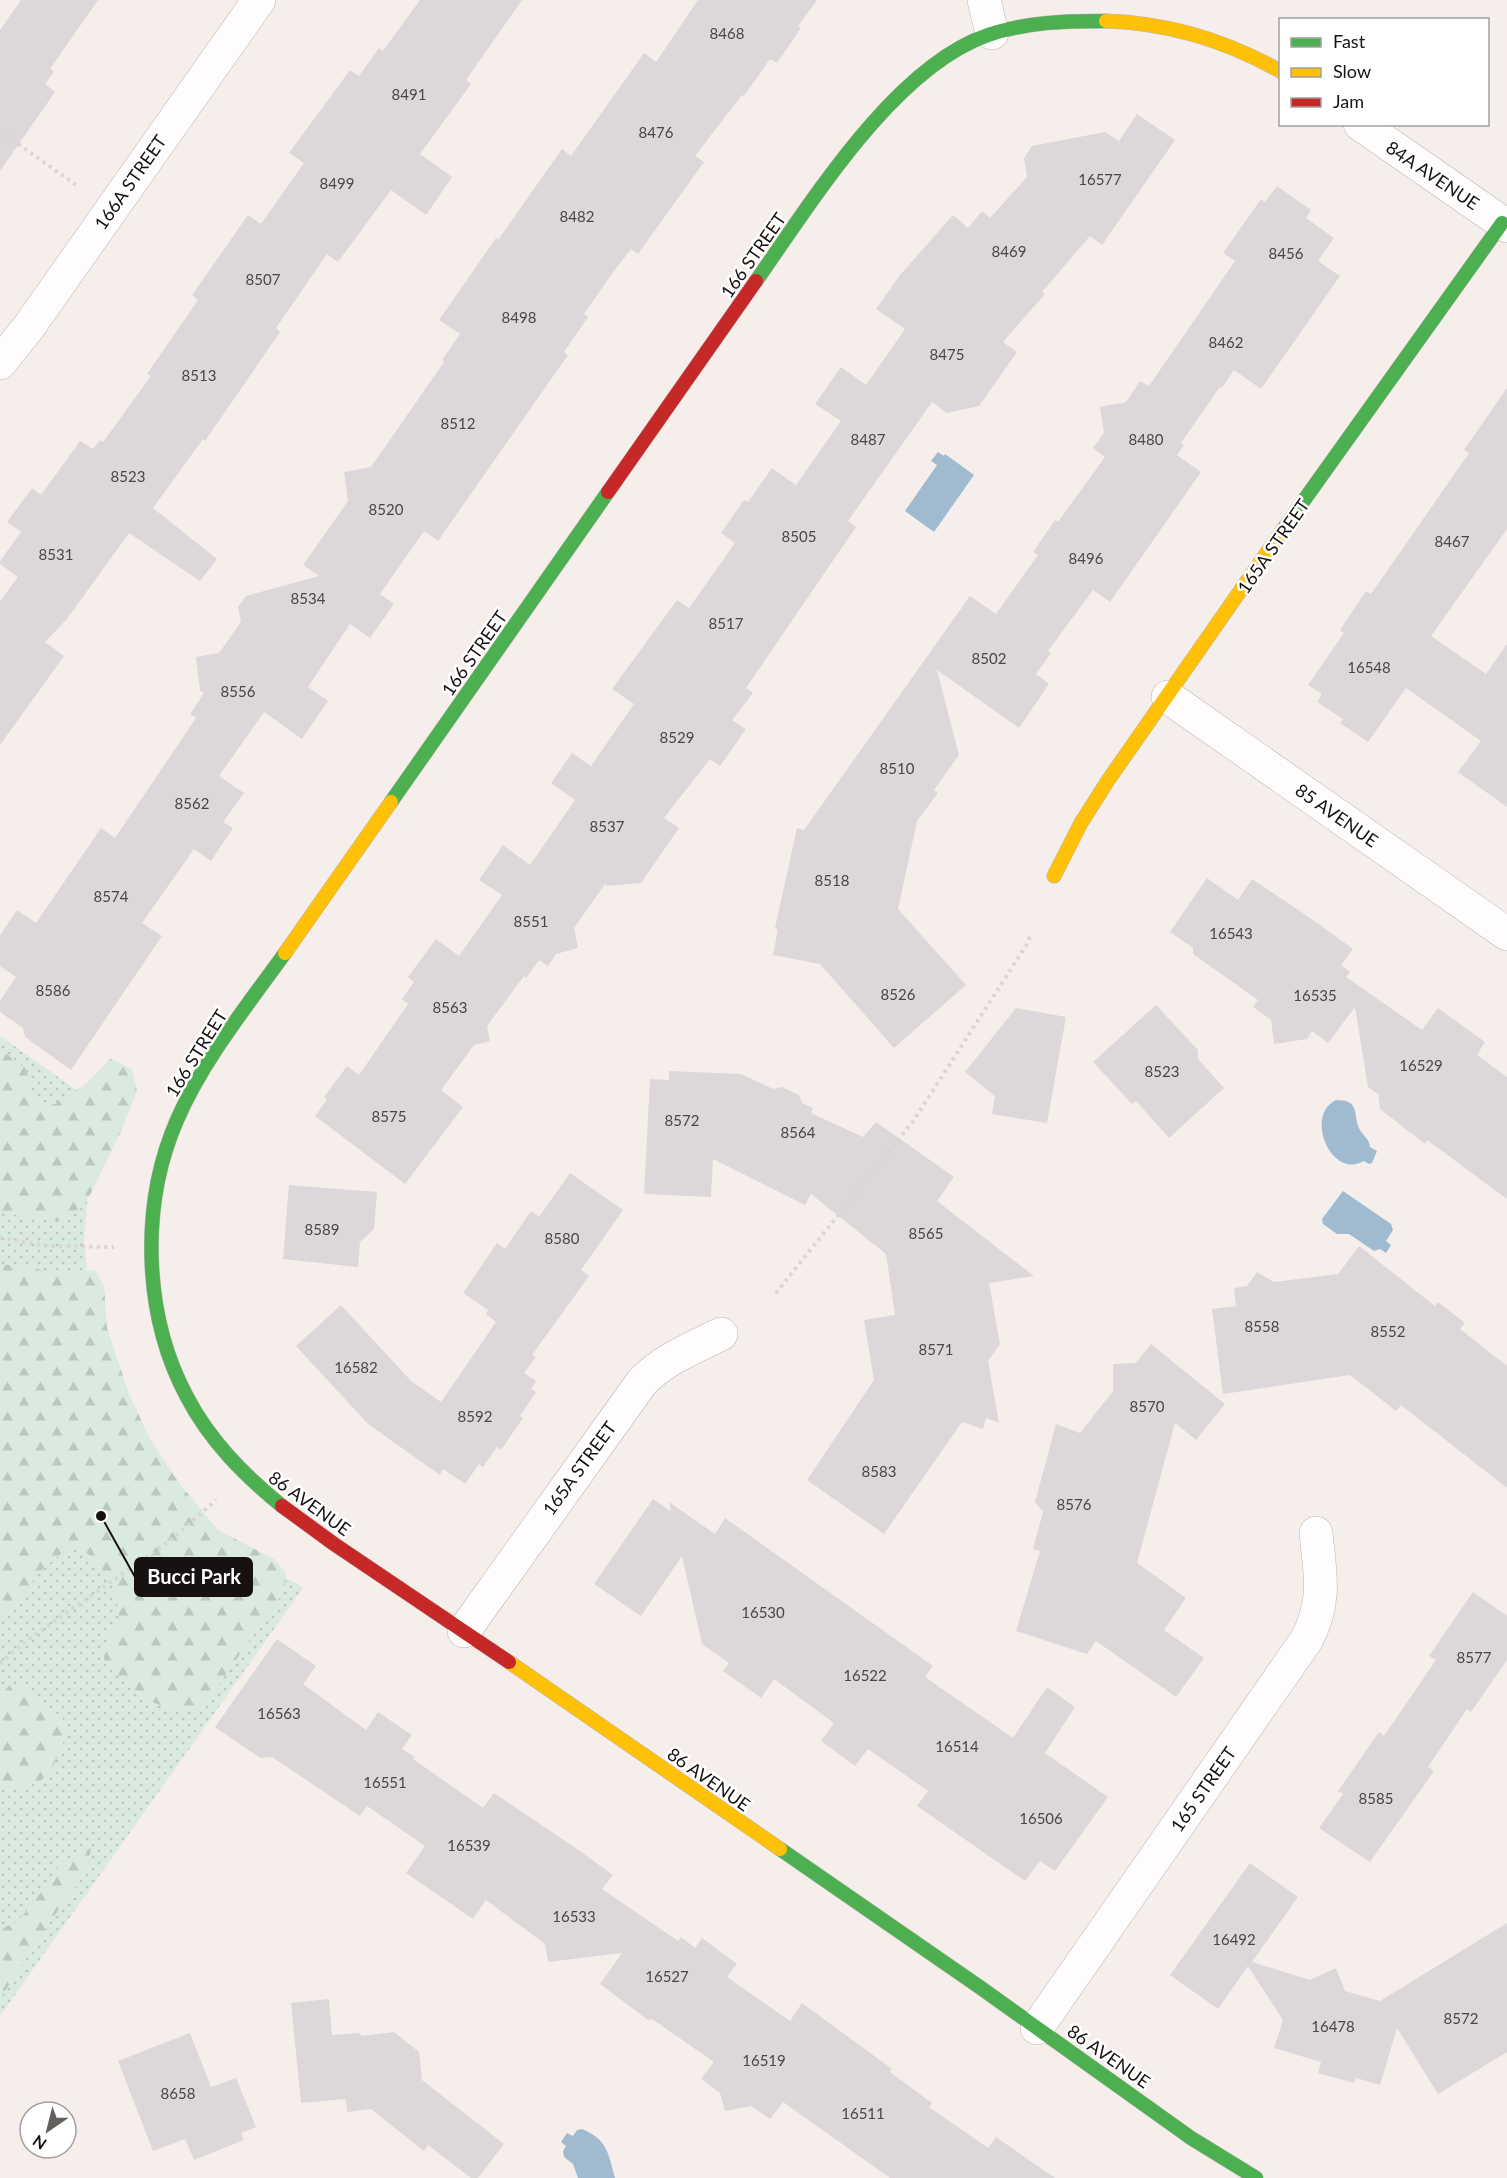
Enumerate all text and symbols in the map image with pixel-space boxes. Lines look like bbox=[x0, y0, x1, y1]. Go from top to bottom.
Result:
legend bbox=[1279, 18, 1489, 126]
house number: 8468 bbox=[710, 24, 744, 42]
text: Fast bbox=[1333, 30, 1366, 52]
text: Slow bbox=[1333, 60, 1371, 82]
house number: 8491 bbox=[392, 85, 426, 103]
text: Jam bbox=[1333, 90, 1364, 112]
house number: 8476 bbox=[639, 123, 674, 141]
street label: 166A STREET bbox=[89, 130, 171, 234]
street label: 84A AVENUE bbox=[1382, 136, 1484, 214]
house number: 16577 bbox=[1078, 170, 1122, 188]
house number: 8499 bbox=[320, 174, 354, 192]
house number: 8482 bbox=[560, 207, 594, 225]
street label: 166 STREET bbox=[716, 208, 791, 302]
house number: 8469 bbox=[992, 242, 1026, 260]
house number: 8456 bbox=[1269, 244, 1304, 262]
house number: 8507 bbox=[246, 270, 281, 288]
house number: 8498 bbox=[502, 308, 536, 326]
house number: 8462 bbox=[1209, 333, 1243, 351]
house number: 8475 bbox=[930, 345, 964, 363]
house number: 8513 bbox=[182, 366, 216, 384]
house number: 8512 bbox=[441, 414, 475, 432]
house number: 8487 bbox=[851, 430, 886, 448]
house number: 8480 bbox=[1129, 430, 1164, 448]
house number: 8523 bbox=[111, 467, 145, 485]
street label: 165A STREET bbox=[1232, 494, 1314, 598]
house number: 8520 bbox=[369, 500, 404, 518]
house number: 8505 bbox=[782, 527, 816, 545]
house number: 8467 bbox=[1435, 532, 1470, 550]
house number: 8531 bbox=[39, 545, 73, 563]
house number: 8496 bbox=[1069, 549, 1104, 567]
house number: 8534 bbox=[291, 589, 326, 607]
street label: 166 STREET bbox=[437, 606, 512, 700]
house number: 8517 bbox=[709, 614, 744, 632]
house number: 8502 bbox=[972, 649, 1006, 667]
house number: 16548 bbox=[1347, 658, 1391, 676]
house number: 8556 bbox=[221, 682, 256, 700]
house number: 8529 bbox=[660, 728, 694, 746]
house number: 8510 bbox=[880, 759, 915, 777]
street label: 85 AVENUE bbox=[1291, 778, 1383, 852]
house number: 8562 bbox=[175, 794, 209, 812]
house number: 8537 bbox=[590, 817, 625, 835]
house number: 8518 bbox=[815, 871, 849, 889]
house number: 8574 bbox=[94, 887, 129, 905]
house number: 8551 bbox=[514, 912, 548, 930]
house number: 16543 bbox=[1209, 924, 1253, 942]
house number: 8586 bbox=[36, 981, 71, 999]
house number: 8526 bbox=[881, 985, 916, 1003]
house number: 16535 bbox=[1293, 986, 1337, 1004]
house number: 8563 bbox=[433, 998, 467, 1016]
street label: 166 STREET bbox=[160, 1005, 232, 1101]
house number: 16529 bbox=[1399, 1056, 1443, 1074]
house number: 8523 bbox=[1145, 1062, 1179, 1080]
house number: 8575 bbox=[372, 1107, 406, 1125]
house number: 8572 bbox=[665, 1111, 699, 1129]
house number: 8564 bbox=[781, 1123, 816, 1141]
house number: 8589 bbox=[305, 1220, 339, 1238]
house number: 8565 bbox=[909, 1224, 943, 1242]
house number: 8580 bbox=[545, 1229, 580, 1247]
house number: 8558 bbox=[1245, 1317, 1279, 1335]
house number: 8552 bbox=[1371, 1322, 1405, 1340]
house number: 8571 bbox=[919, 1340, 953, 1358]
house number: 16582 bbox=[334, 1358, 378, 1376]
house number: 8570 bbox=[1130, 1397, 1165, 1415]
house number: 8592 bbox=[458, 1407, 492, 1425]
street label: 165A STREET bbox=[538, 1416, 621, 1519]
house number: 8583 bbox=[862, 1462, 896, 1480]
street label: 86 AVENUE bbox=[265, 1466, 355, 1540]
house number: 8576 bbox=[1057, 1495, 1092, 1513]
callout: Bucci Park bbox=[135, 1558, 252, 1596]
text: Bucci Park bbox=[147, 1564, 241, 1588]
house number: 16530 bbox=[741, 1603, 785, 1621]
house number: 8577 bbox=[1457, 1648, 1492, 1666]
house number: 16522 bbox=[843, 1666, 887, 1684]
house number: 16563 bbox=[257, 1704, 301, 1722]
house number: 16514 bbox=[935, 1737, 979, 1755]
street label: 86 AVENUE bbox=[663, 1742, 755, 1816]
street label: 165 STREET bbox=[1166, 1742, 1241, 1836]
house number: 16551 bbox=[363, 1773, 407, 1791]
house number: 8585 bbox=[1359, 1789, 1393, 1807]
house number: 16506 bbox=[1019, 1809, 1063, 1827]
house number: 16539 bbox=[447, 1836, 491, 1854]
house number: 16533 bbox=[552, 1907, 596, 1925]
house number: 16492 bbox=[1212, 1930, 1256, 1948]
house number: 16527 bbox=[645, 1967, 689, 1985]
house number: 8572 bbox=[1444, 2009, 1478, 2027]
house number: 16478 bbox=[1311, 2017, 1355, 2035]
street label: 86 AVENUE bbox=[1063, 2019, 1155, 2093]
house number: 16519 bbox=[742, 2051, 786, 2069]
house number: 8658 bbox=[161, 2084, 195, 2102]
north arrow bbox=[18, 2100, 78, 2160]
house number: 16511 bbox=[841, 2104, 885, 2122]
text: N bbox=[29, 2131, 50, 2154]

